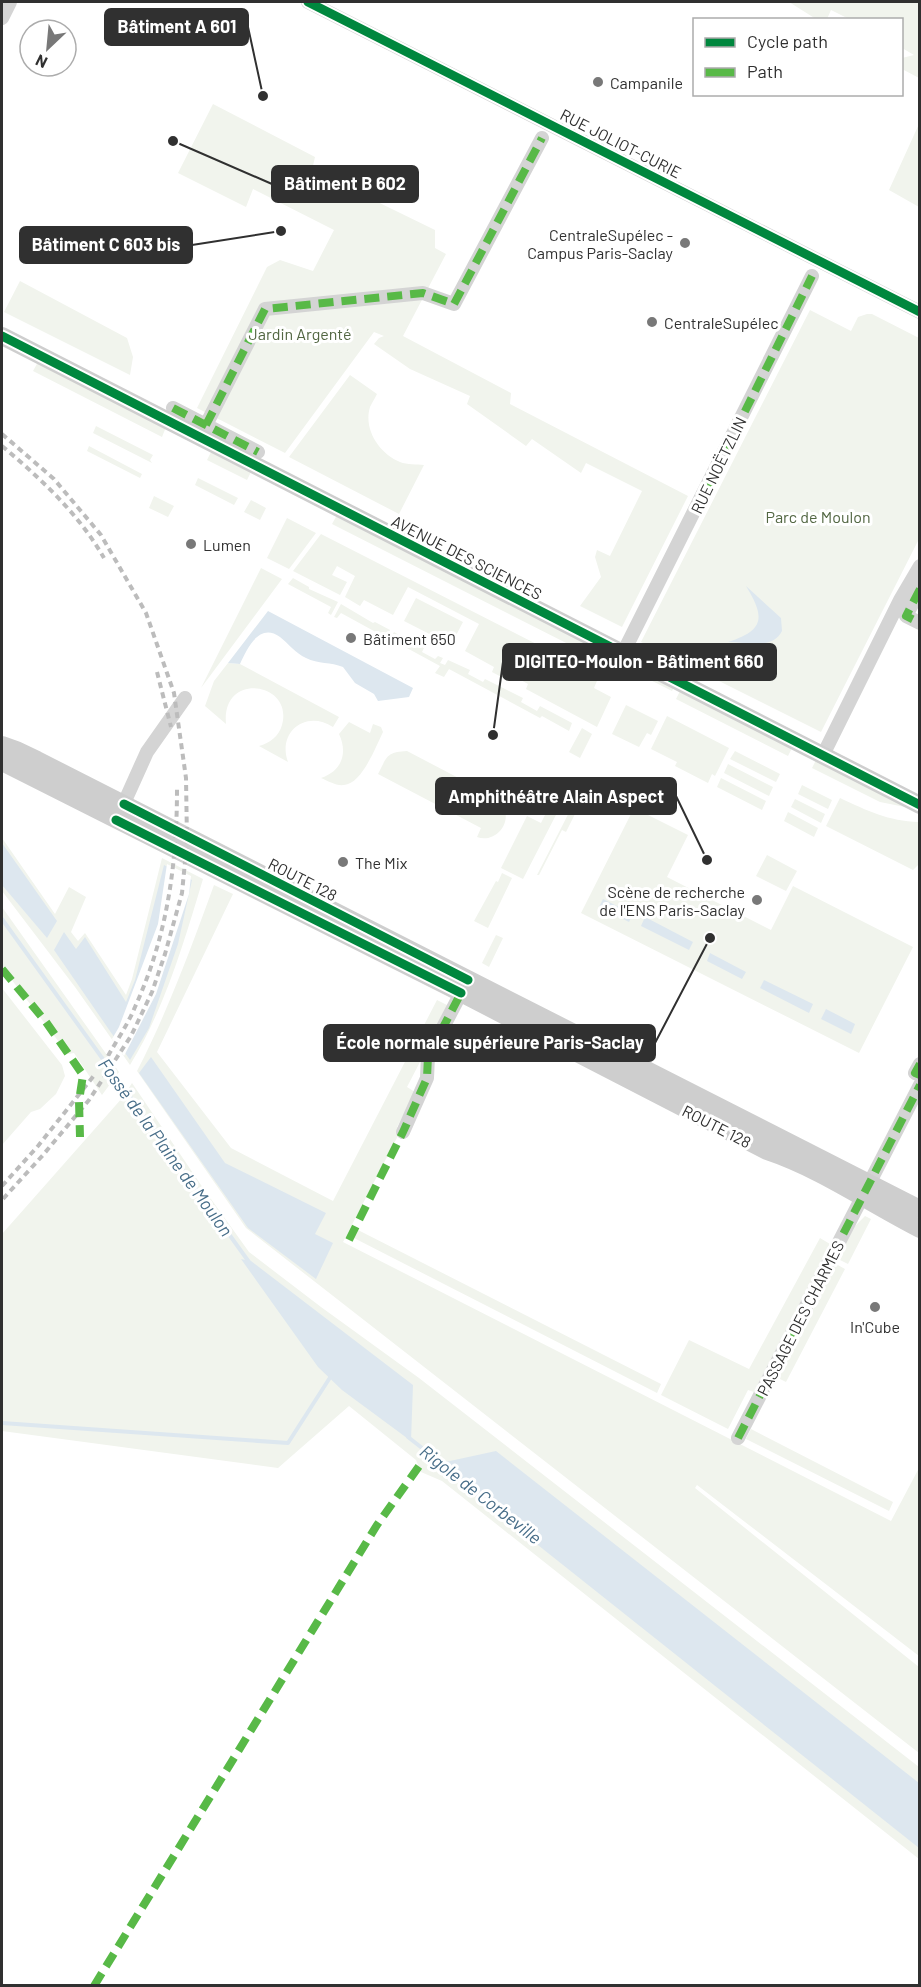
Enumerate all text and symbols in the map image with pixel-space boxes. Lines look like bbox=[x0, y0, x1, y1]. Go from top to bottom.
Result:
callout: Bâtiment A 601 bbox=[105, 9, 248, 45]
text: Bâtiment A 601 bbox=[118, 15, 236, 37]
north arrow bbox=[18, 18, 78, 78]
legend bbox=[693, 18, 903, 96]
text: Cycle path bbox=[747, 30, 828, 52]
text: N bbox=[32, 51, 50, 73]
text: Path bbox=[747, 60, 783, 82]
place label: Campanile bbox=[610, 73, 683, 92]
marker: Campanile bbox=[591, 75, 605, 89]
street label: RUE JOLIOT-CURIE bbox=[557, 104, 685, 182]
callout: Bâtiment B 602 bbox=[272, 166, 418, 202]
text: Bâtiment B 602 bbox=[284, 172, 406, 194]
place label: CentraleSupélec - Campus Paris-Saclay bbox=[527, 225, 674, 262]
callout: Bâtiment C 603 bis bbox=[20, 227, 192, 263]
text: Bâtiment C 603 bis bbox=[32, 233, 180, 255]
marker: CentraleSupélec - Campus Paris-Saclay bbox=[678, 236, 692, 250]
place label: CentraleSupélec bbox=[664, 313, 779, 332]
marker: CentraleSupélec bbox=[645, 315, 659, 329]
park label: Jardin Argenté bbox=[249, 324, 351, 343]
street label: RUE NOËTZLIN bbox=[686, 413, 750, 517]
park label: Parc de Moulon bbox=[765, 507, 871, 526]
street label: AVENUE DES SCIENCES bbox=[389, 511, 545, 603]
place label: Lumen bbox=[203, 535, 251, 554]
marker: Lumen bbox=[184, 537, 198, 551]
place label: Bâtiment 650 bbox=[363, 629, 456, 648]
marker: Bâtiment 650 bbox=[344, 631, 358, 645]
callout: DIGITEO-Moulon - Bâtiment 660 bbox=[503, 644, 776, 680]
text: DIGITEO-Moulon - Bâtiment 660 bbox=[514, 650, 764, 672]
callout: Amphithéâtre Alain Aspect bbox=[436, 778, 676, 814]
text: Amphithéâtre Alain Aspect bbox=[448, 785, 664, 807]
place label: The Mix bbox=[355, 853, 408, 872]
street label: ROUTE 128 bbox=[265, 854, 341, 904]
marker: The Mix bbox=[336, 855, 350, 869]
place label: Scène de recherche de l'ENS Paris-Saclay bbox=[599, 882, 746, 919]
marker: Scène de recherche de l'ENS Paris-Saclay bbox=[750, 893, 764, 907]
callout: École normale supérieure Paris-Saclay bbox=[324, 1025, 655, 1061]
text: École normale supérieure Paris-Saclay bbox=[336, 1031, 644, 1053]
water label: Fossé de la Plaine de Moulon bbox=[94, 1054, 238, 1240]
street label: ROUTE 128 bbox=[679, 1101, 755, 1151]
street label: PASSAGE DES CHARMES bbox=[753, 1237, 847, 1399]
marker: In'Cube bbox=[868, 1300, 882, 1314]
place label: In'Cube bbox=[850, 1317, 900, 1336]
water label: Rigole de Corbeville bbox=[416, 1440, 546, 1548]

